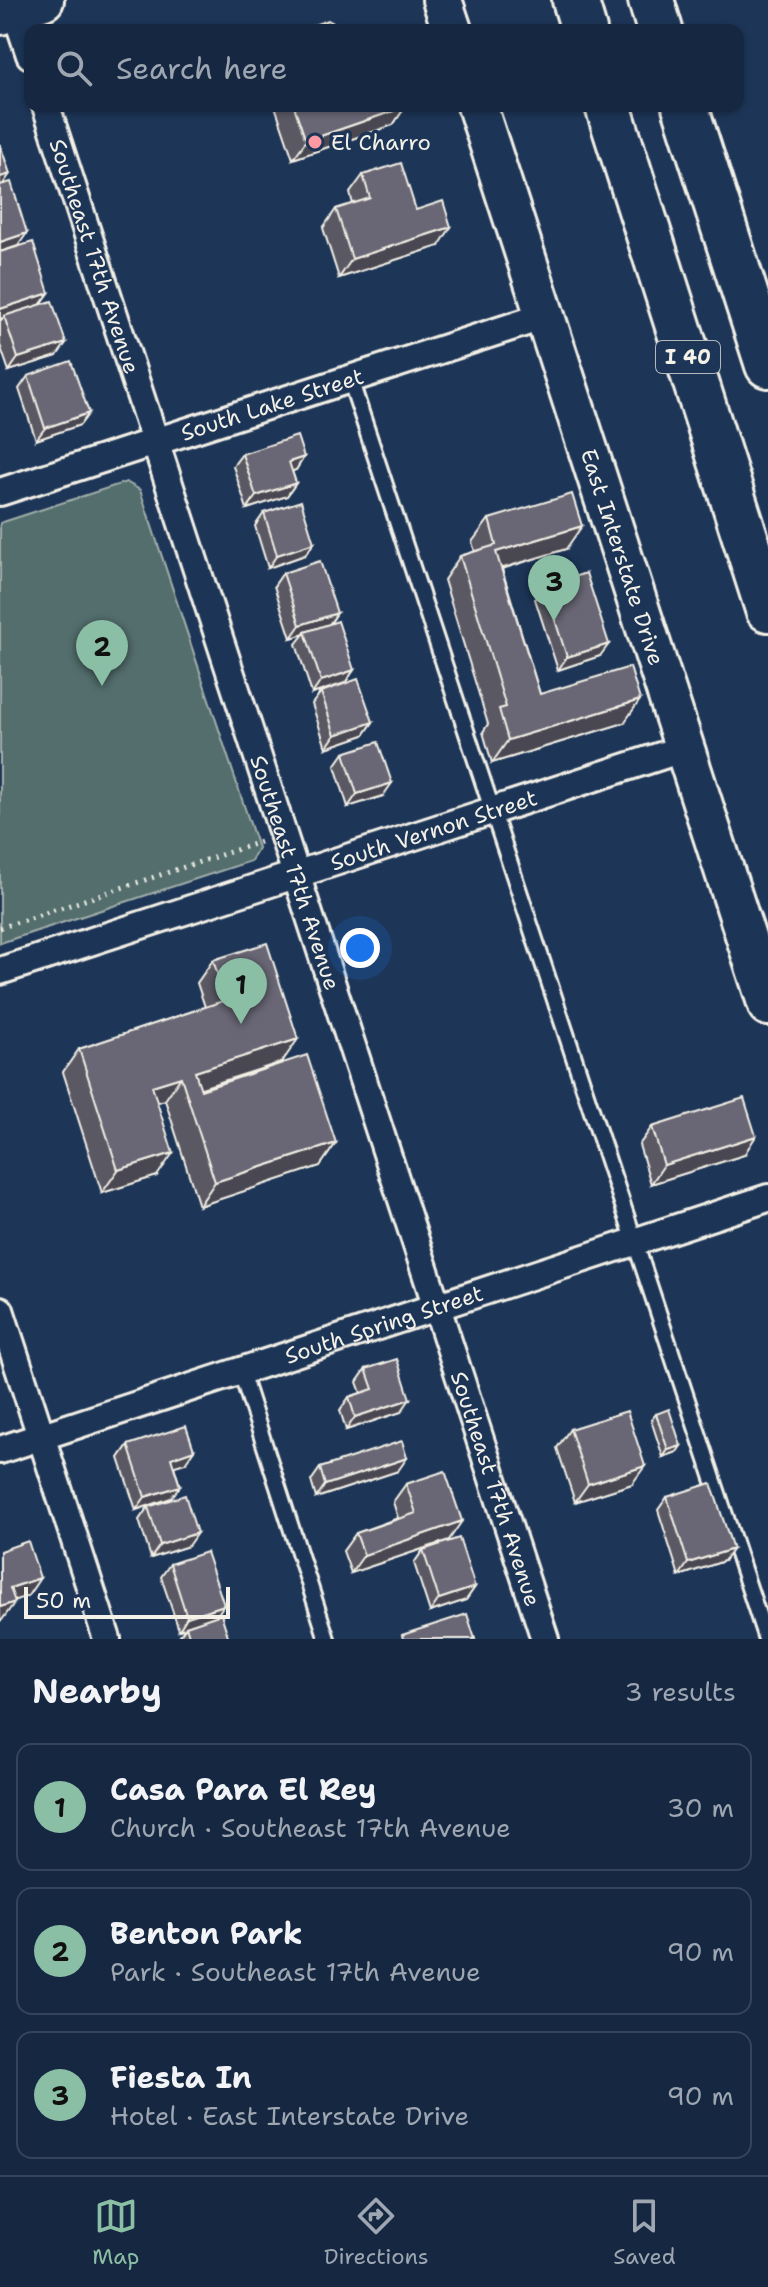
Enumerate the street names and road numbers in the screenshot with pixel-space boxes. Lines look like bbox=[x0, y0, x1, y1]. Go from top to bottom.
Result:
street label: Southeast 17th Avenue bbox=[43, 135, 146, 378]
road number: I 40 bbox=[656, 341, 720, 373]
street label: South Lake Street bbox=[177, 362, 367, 448]
street label: East Interstate Drive bbox=[574, 445, 671, 669]
street label: Southeast 17th Avenue bbox=[243, 751, 347, 994]
street label: South Vernon Street bbox=[327, 783, 541, 877]
street label: South Spring Street bbox=[281, 1278, 487, 1371]
street label: Southeast 17th Avenue bbox=[444, 1368, 547, 1610]

